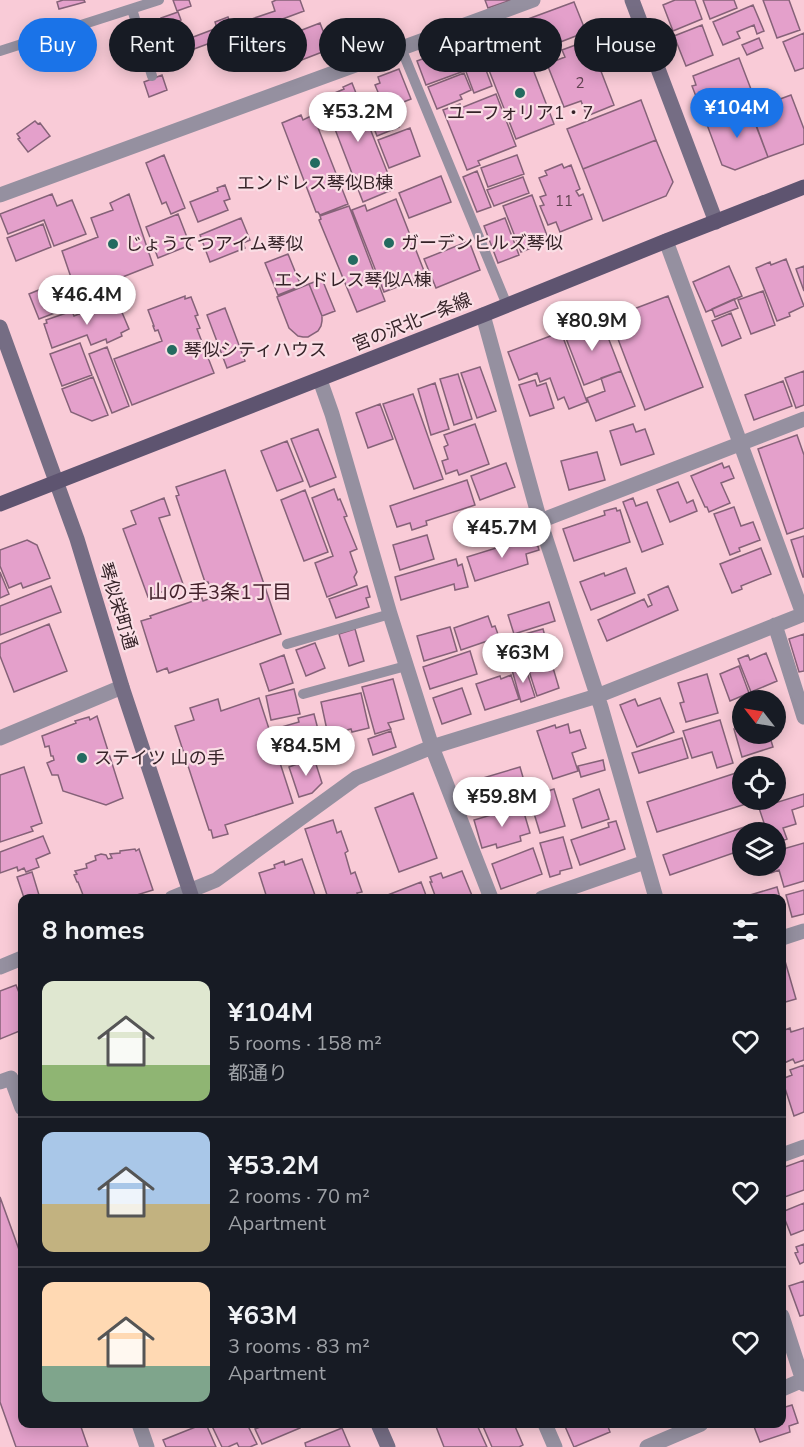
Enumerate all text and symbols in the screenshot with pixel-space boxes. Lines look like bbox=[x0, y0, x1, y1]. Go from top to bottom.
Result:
chip: Buy bbox=[18, 18, 97, 72]
chip: Rent bbox=[109, 18, 195, 72]
chip: Filters bbox=[207, 18, 307, 72]
chip: New bbox=[319, 18, 406, 72]
chip: Apartment bbox=[418, 18, 562, 72]
chip: House bbox=[574, 18, 677, 72]
house number: 2 bbox=[575, 73, 585, 93]
marker: ユーフォリア1・7 bbox=[513, 86, 527, 100]
pin: ¥104M bbox=[695, 88, 779, 139]
pin: ¥53.2M bbox=[309, 92, 407, 143]
text: ¥104M bbox=[704, 94, 770, 121]
text: ¥53.2M bbox=[323, 98, 393, 125]
place label: ユーフォリア1・7 bbox=[447, 101, 593, 125]
marker: エンドレス琴似B棟 bbox=[308, 156, 322, 170]
place label: エンドレス琴似B棟 bbox=[237, 171, 393, 195]
house number: 11 bbox=[555, 191, 573, 211]
place label: ガーデンヒルズ琴似 bbox=[401, 231, 563, 255]
place label: じょうてつアイム琴似 bbox=[125, 232, 303, 256]
marker: ガーデンヒルズ琴似 bbox=[382, 236, 396, 250]
marker: じょうてつアイム琴似 bbox=[106, 237, 120, 251]
marker: エンドレス琴似A棟 bbox=[346, 253, 360, 267]
place label: エンドレス琴似A棟 bbox=[274, 268, 432, 292]
pin: ¥46.4M bbox=[38, 275, 136, 326]
text: ¥46.4M bbox=[52, 281, 122, 308]
street label: 宮の沢北一条線 bbox=[349, 287, 475, 357]
pin: ¥80.9M bbox=[543, 301, 641, 352]
text: ¥80.9M bbox=[557, 307, 627, 334]
place label: 琴似シティハウス bbox=[184, 338, 327, 362]
marker: 琴似シティハウス bbox=[165, 343, 179, 357]
pin: ¥45.7M bbox=[453, 508, 551, 559]
text: ¥45.7M bbox=[467, 514, 537, 541]
street label: 琴似栄町通 bbox=[93, 559, 143, 653]
district label: 山の手3条1丁目 bbox=[148, 579, 292, 606]
pin: ¥63M bbox=[487, 633, 559, 684]
text: ¥63M bbox=[496, 639, 550, 666]
north arrow bbox=[732, 690, 786, 744]
map controls bbox=[732, 690, 786, 876]
pin: ¥84.5M bbox=[257, 726, 355, 777]
text: ¥84.5M bbox=[271, 732, 341, 759]
place label: ステイツ 山の手 bbox=[94, 746, 225, 770]
marker: ステイツ 山の手 bbox=[75, 751, 89, 765]
button: locate bbox=[732, 756, 786, 810]
pin: ¥59.8M bbox=[453, 777, 551, 828]
text: ¥59.8M bbox=[467, 783, 537, 810]
button: layers bbox=[732, 822, 786, 876]
text: 8 homes bbox=[42, 913, 144, 948]
icon: filters bbox=[729, 914, 762, 947]
text: ¥104M bbox=[228, 995, 313, 1030]
icon: home bbox=[90, 1005, 162, 1077]
icon: heart bbox=[729, 1025, 762, 1058]
text: 5 rooms · 158 m² bbox=[228, 1030, 382, 1057]
text: 都通り bbox=[228, 1060, 288, 1087]
text: ¥53.2M bbox=[228, 1148, 319, 1183]
icon: home bbox=[90, 1156, 162, 1228]
icon: heart bbox=[729, 1176, 762, 1209]
text: 2 rooms · 70 m² bbox=[228, 1183, 370, 1210]
text: Apartment bbox=[228, 1210, 326, 1237]
text: ¥63M bbox=[228, 1298, 297, 1333]
icon: home bbox=[90, 1306, 162, 1378]
icon: heart bbox=[729, 1326, 762, 1359]
text: 3 rooms · 83 m² bbox=[228, 1333, 370, 1360]
text: Apartment bbox=[228, 1360, 326, 1387]

